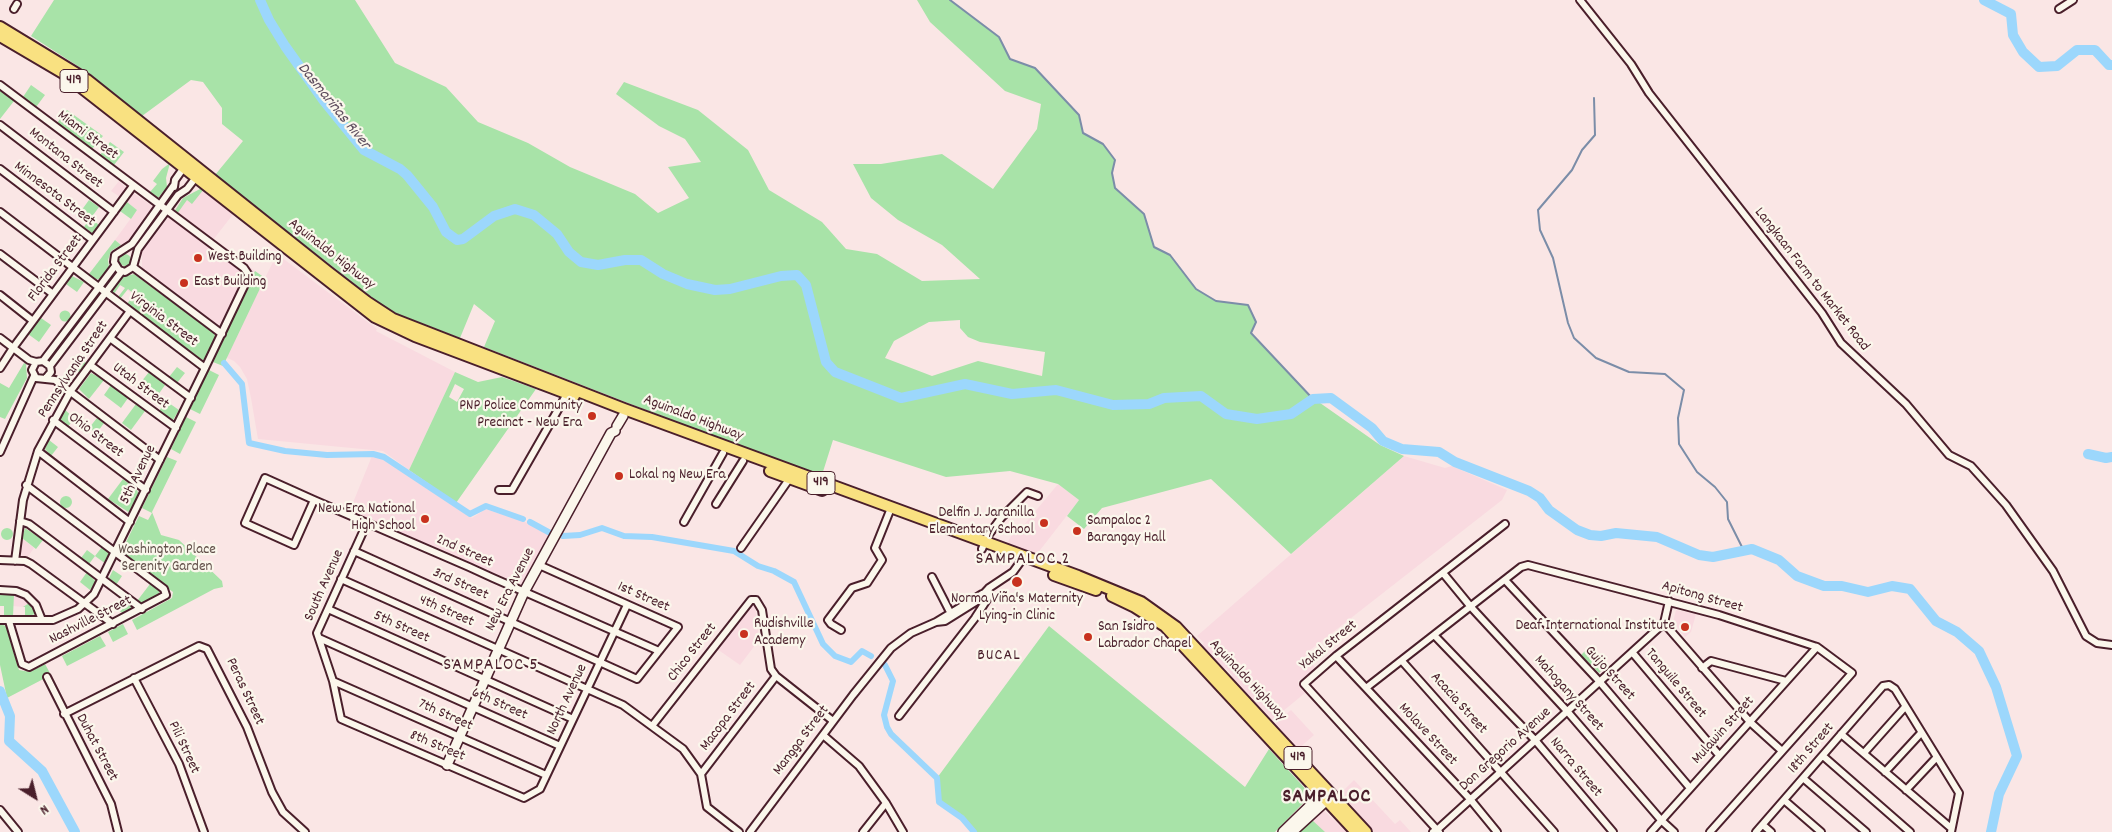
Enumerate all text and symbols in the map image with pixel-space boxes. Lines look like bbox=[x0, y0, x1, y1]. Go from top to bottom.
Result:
water label: Dasmariñas River bbox=[292, 60, 374, 154]
road number: 419 bbox=[60, 70, 88, 92]
street label: Miami Street bbox=[53, 107, 121, 165]
street label: Montana Street bbox=[24, 125, 106, 193]
street label: Minnesota Street bbox=[10, 158, 98, 232]
street label: Langkaan Farm to Market Road bbox=[1749, 205, 1873, 355]
street label: Aguinaldo Highway bbox=[284, 215, 378, 295]
street label: Florida Street bbox=[25, 232, 87, 306]
place label: West Building bbox=[208, 249, 282, 267]
marker: West Building bbox=[192, 252, 204, 264]
place label: East Building bbox=[194, 274, 266, 292]
marker: East Building bbox=[178, 277, 190, 289]
street label: Virginia Street bbox=[125, 288, 201, 352]
street label: Pennsylvania Street bbox=[35, 318, 113, 422]
street label: Utah Street bbox=[108, 360, 172, 414]
street label: Aguinaldo Highway bbox=[641, 392, 745, 446]
place label: PNP Police Community Precinct - New Era bbox=[459, 398, 582, 433]
street label: Ohio Street bbox=[64, 409, 126, 463]
marker: PNP Police Community Precinct - New Era bbox=[586, 410, 598, 422]
street label: 5th Avenue bbox=[117, 442, 161, 508]
place label: Lokal ng New Era bbox=[629, 467, 725, 485]
marker: Lokal ng New Era bbox=[613, 470, 625, 482]
road number: 419 bbox=[807, 472, 835, 494]
place label: New Era National High School bbox=[318, 501, 415, 536]
place label: Delfin J. Jaranilla Elementary School bbox=[929, 505, 1034, 540]
marker: New Era National High School bbox=[419, 513, 431, 525]
place label: Sampaloc 2 Barangay Hall bbox=[1087, 513, 1166, 548]
marker: Delfin J. Jaranilla Elementary School bbox=[1038, 517, 1050, 529]
marker: Sampaloc 2 Barangay Hall bbox=[1071, 525, 1083, 537]
street label: 2nd Street bbox=[433, 531, 495, 573]
park label: Washington Place Serenity Garden bbox=[118, 542, 216, 577]
street label: New Era Avenue bbox=[482, 545, 540, 635]
street label: South Avenue bbox=[301, 547, 349, 625]
district label: SAMPALOC 2 bbox=[974, 550, 1072, 572]
street label: 3rd Street bbox=[429, 565, 491, 605]
marker: Norma Viña's Maternity Lying-in Clinic bbox=[1010, 575, 1024, 589]
street label: Apitong Street bbox=[1659, 578, 1745, 618]
street label: 1st Street bbox=[614, 579, 672, 617]
place label: Norma Viña's Maternity Lying-in Clinic bbox=[951, 591, 1083, 626]
street label: Nashville Street bbox=[47, 592, 135, 650]
street label: 4th Street bbox=[416, 592, 476, 632]
street label: 5th Street bbox=[370, 608, 432, 648]
place label: Rudishville Academy bbox=[754, 616, 813, 651]
street label: Yakal Street bbox=[1296, 617, 1362, 675]
place label: Deaf International Institute bbox=[1515, 618, 1675, 636]
place label: San Isidro Labrador Chapel bbox=[1098, 619, 1191, 654]
street label: Chico Street bbox=[664, 620, 722, 686]
marker: Deaf International Institute bbox=[1679, 621, 1691, 633]
marker: Rudishville Academy bbox=[738, 628, 750, 640]
marker: San Isidro Labrador Chapel bbox=[1082, 631, 1094, 643]
street label: Aguinaldo Highway bbox=[1205, 636, 1289, 726]
street label: Guijo Street bbox=[1580, 643, 1638, 705]
street label: Tanguile Street bbox=[1641, 645, 1709, 723]
district label: BUCAL bbox=[977, 647, 1021, 667]
street label: Mahogany Street bbox=[1529, 652, 1607, 736]
street label: Peras Street bbox=[221, 655, 267, 729]
district label: SAMPALOC 5 bbox=[442, 656, 540, 678]
street label: North Avenue bbox=[544, 662, 592, 738]
street label: Acacia Street bbox=[1426, 669, 1490, 739]
street label: Macopa Street bbox=[697, 679, 761, 755]
street label: 6th Street bbox=[468, 685, 530, 725]
street label: Mulawin Street bbox=[1689, 693, 1759, 769]
street label: 7th Street bbox=[415, 696, 475, 736]
street label: Molave Street bbox=[1394, 700, 1460, 770]
street label: Mangga Street bbox=[770, 703, 834, 779]
street label: Don Gregorio Avenue bbox=[1456, 704, 1556, 796]
street label: Duhat Street bbox=[71, 711, 121, 785]
street label: Pili Street bbox=[163, 719, 203, 777]
street label: 18th Street bbox=[1785, 720, 1839, 778]
street label: 8th Street bbox=[407, 727, 467, 767]
street label: Narra Street bbox=[1545, 734, 1605, 802]
road number: 419 bbox=[1284, 746, 1312, 770]
north arrow bbox=[10, 772, 60, 822]
district label: SAMPALOC bbox=[1282, 786, 1372, 810]
text: N bbox=[35, 799, 53, 819]

